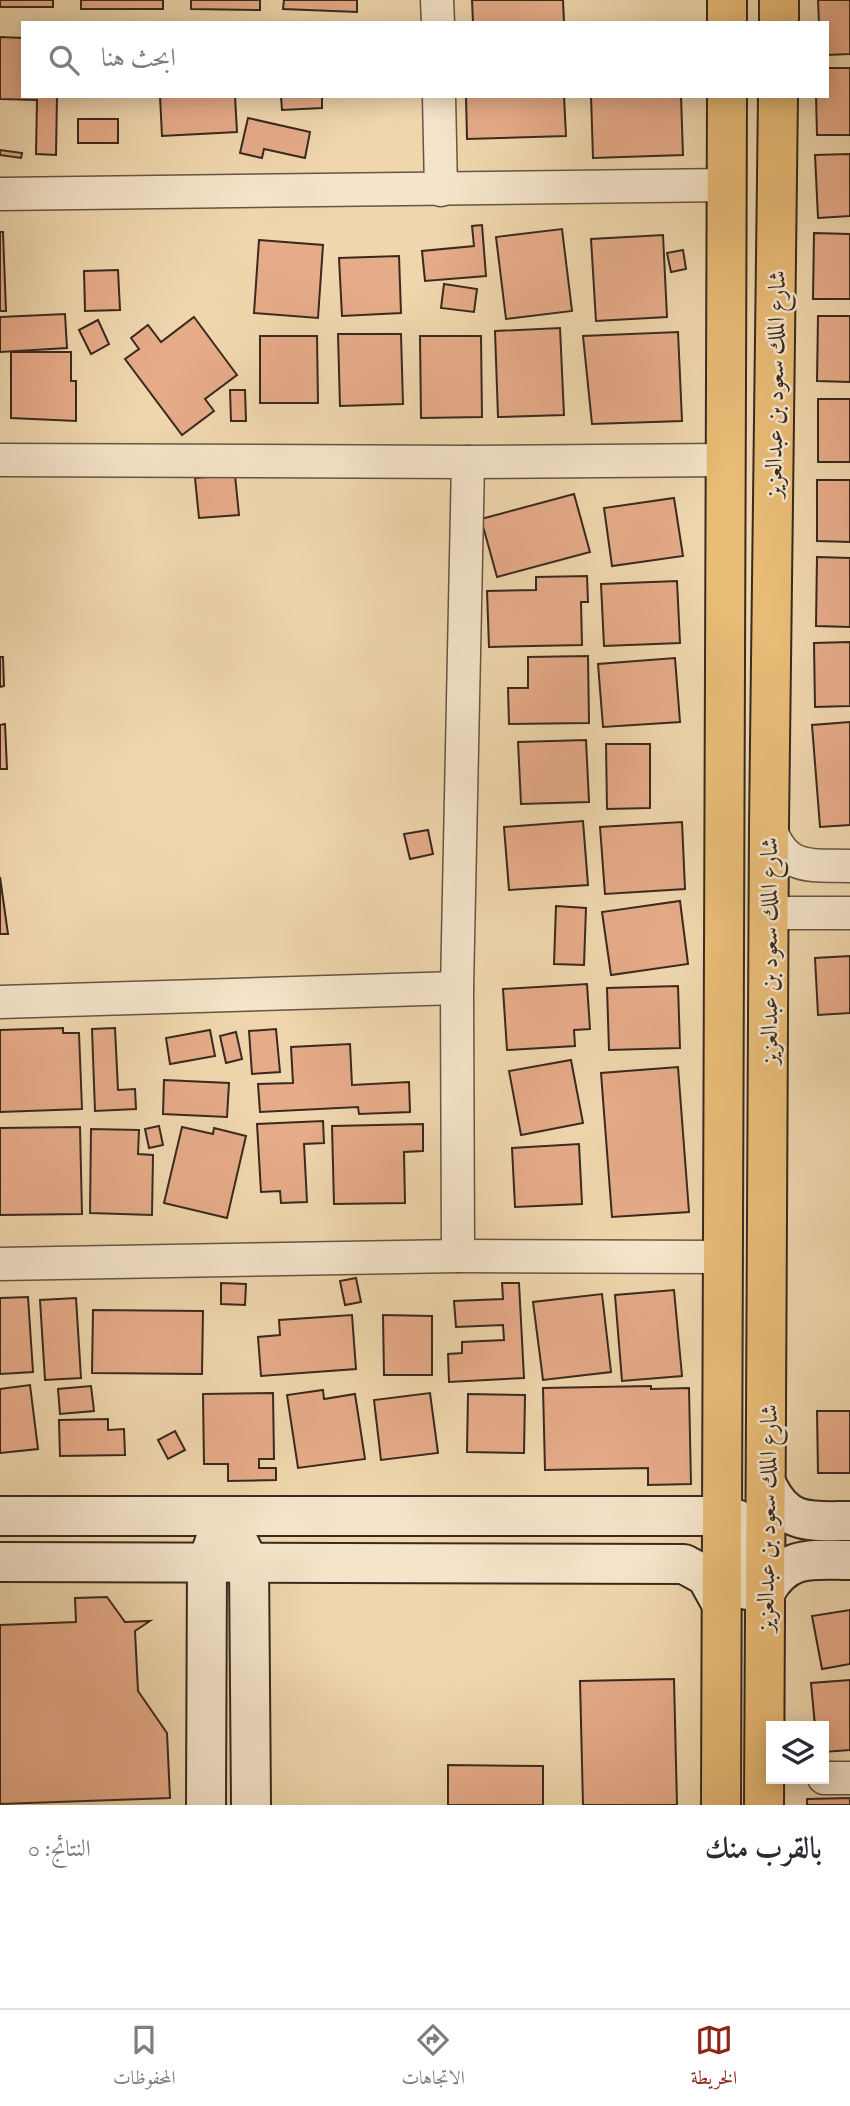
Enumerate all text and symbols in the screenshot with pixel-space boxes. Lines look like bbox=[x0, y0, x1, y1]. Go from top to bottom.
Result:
search box bbox=[21, 21, 829, 98]
icon: search bbox=[45, 41, 83, 79]
text: ابحث هنا bbox=[101, 42, 176, 74]
street label: شارع الملك سعود بن عبدالعزيز bbox=[758, 270, 797, 501]
street label: شارع الملك سعود بن عبدالعزيز bbox=[754, 837, 789, 1068]
street label: شارع الملك سعود بن عبدالعزيز bbox=[750, 1404, 789, 1635]
map controls bbox=[766, 1721, 829, 1784]
button: layers bbox=[766, 1721, 829, 1784]
text: بالقرب منك bbox=[705, 1830, 822, 1867]
text: النتائج: 0 bbox=[28, 1834, 91, 1863]
tab: المحفوظات bbox=[113, 2021, 176, 2096]
tab: الاتجاهات bbox=[402, 2021, 465, 2096]
tab: الخريطة bbox=[691, 2021, 737, 2096]

